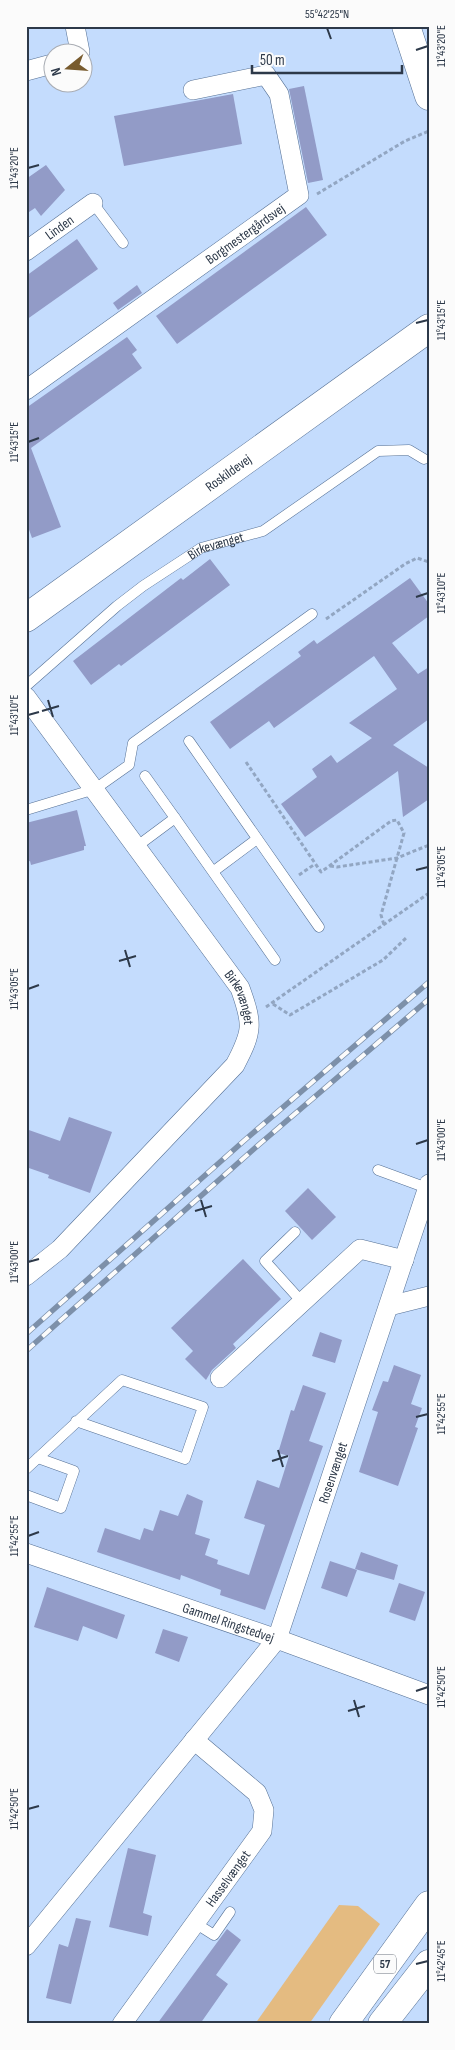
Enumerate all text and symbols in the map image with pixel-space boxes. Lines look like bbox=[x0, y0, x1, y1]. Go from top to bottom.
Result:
text: 55°42'25"N bbox=[305, 7, 349, 22]
text: 11°43'20"E bbox=[434, 25, 449, 67]
north arrow bbox=[42, 42, 92, 92]
scale bar bbox=[252, 42, 402, 74]
text: 50 m bbox=[260, 51, 285, 70]
text: N bbox=[47, 66, 65, 78]
text: 11°43'20"E bbox=[7, 147, 22, 189]
street label: Borgmestergårdsvej bbox=[202, 200, 288, 268]
street label: Linden bbox=[42, 211, 77, 243]
text: 11°43'15"E bbox=[434, 300, 449, 340]
text: 11°43'15"E bbox=[7, 422, 22, 462]
street label: Roskildevej bbox=[202, 450, 254, 495]
street label: Birkevænget bbox=[184, 528, 246, 563]
text: 11°43'10"E bbox=[434, 572, 449, 614]
text: 11°43'10"E bbox=[7, 694, 22, 736]
text: 11°43'05"E bbox=[434, 846, 449, 888]
street label: Birkevænget bbox=[221, 966, 258, 1025]
text: 11°43'05"E bbox=[7, 968, 22, 1010]
text: 11°43'00"E bbox=[434, 1119, 449, 1161]
text: 11°43'00"E bbox=[7, 1241, 22, 1283]
text: 11°42'55"E bbox=[434, 1393, 449, 1435]
street label: Rosenvænget bbox=[314, 1440, 351, 1506]
text: 11°42'55"E bbox=[7, 1515, 22, 1557]
street label: Gammel Ringstedvej bbox=[180, 1599, 276, 1646]
text: 11°42'50"E bbox=[434, 1666, 449, 1708]
text: 11°42'50"E bbox=[7, 1788, 22, 1830]
street label: Hasselvænget bbox=[202, 1847, 254, 1910]
text: 11°42'45"E bbox=[434, 1940, 449, 1982]
road number: 57 bbox=[374, 1955, 396, 1974]

